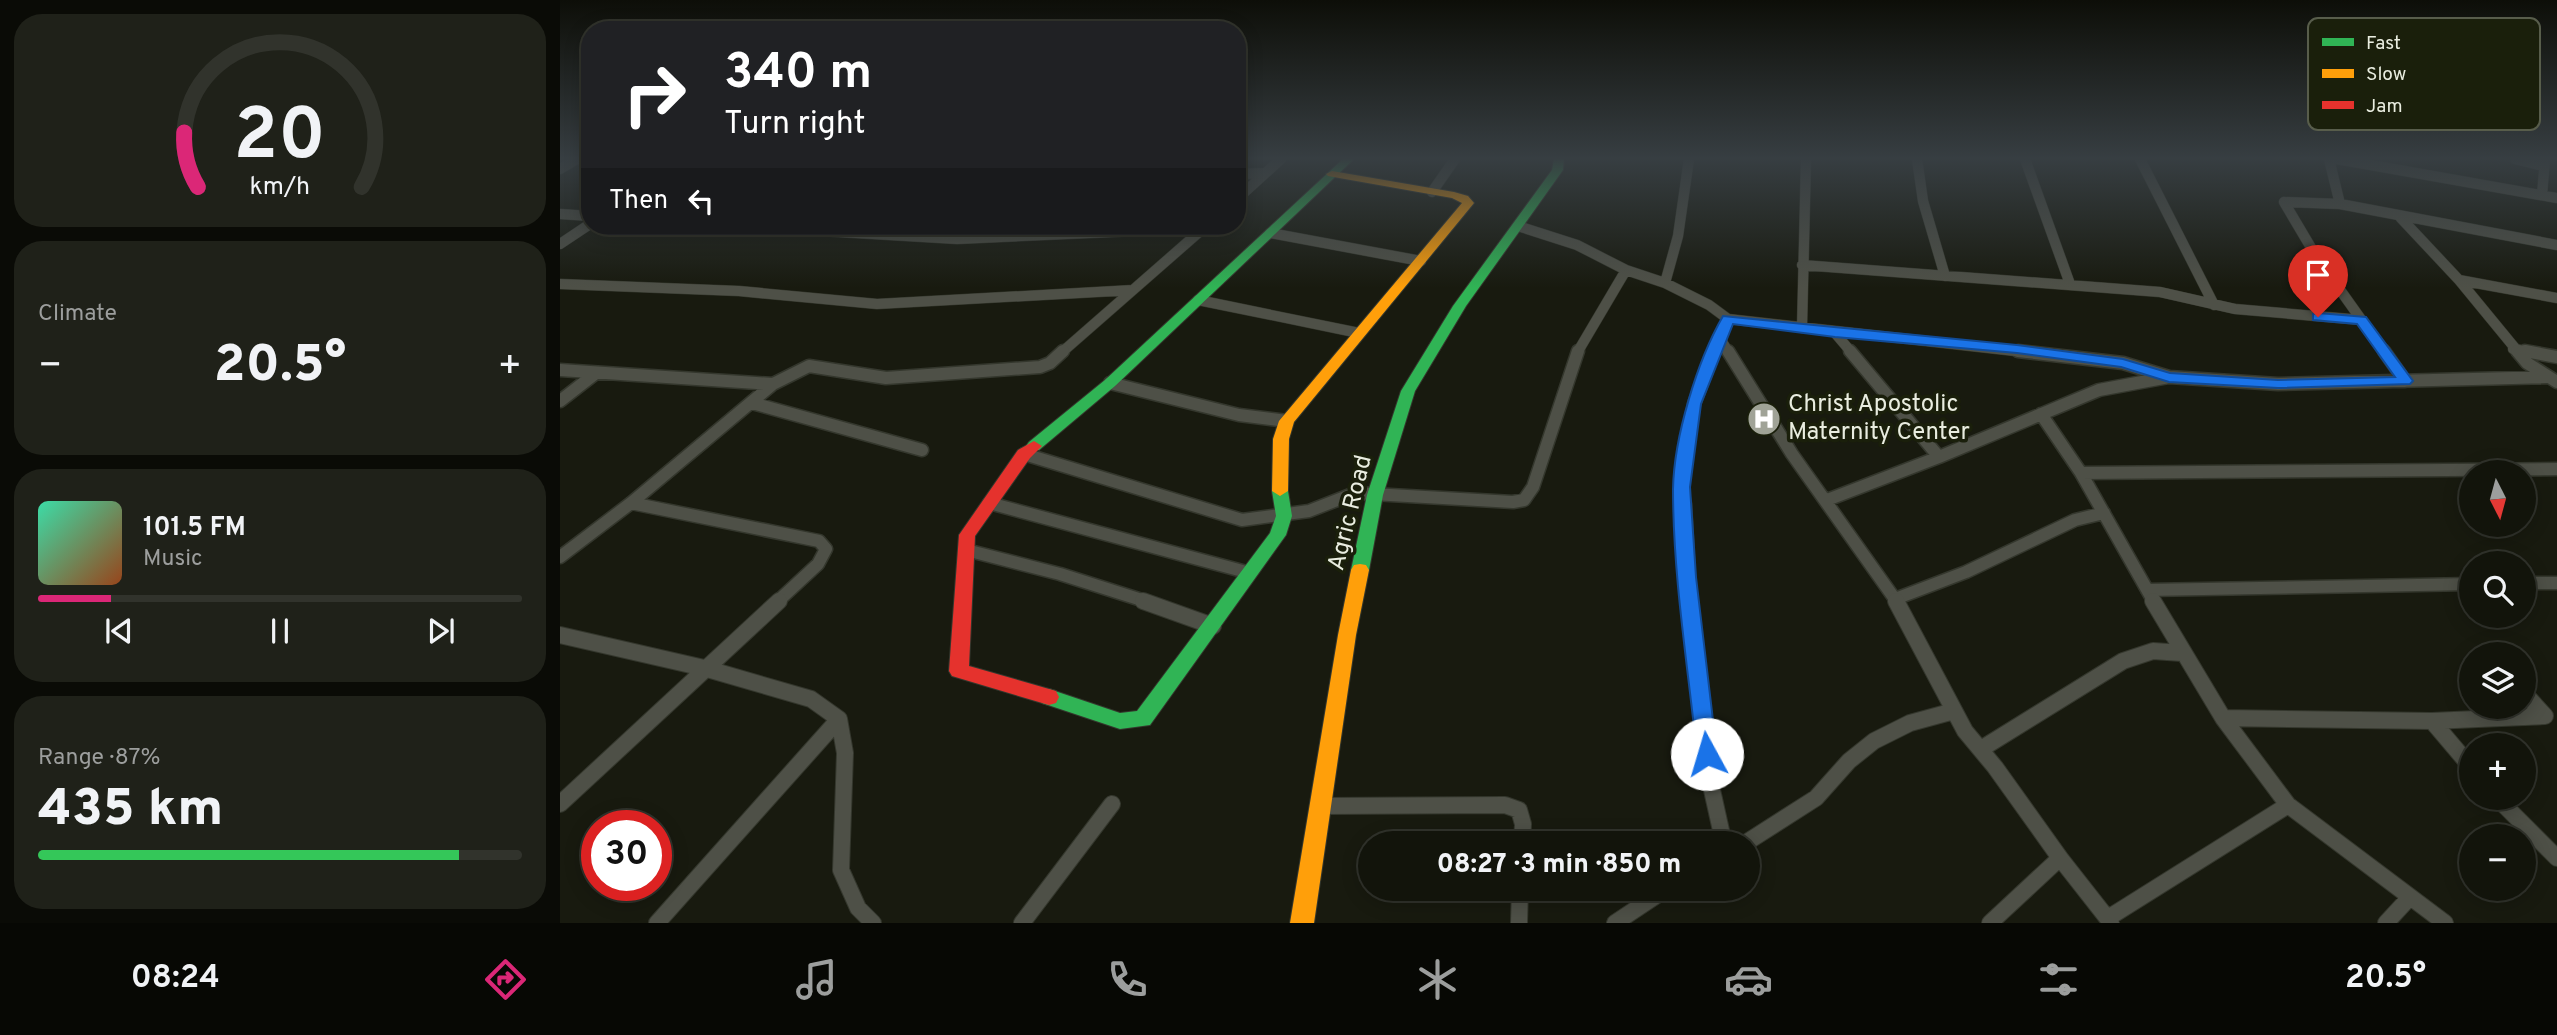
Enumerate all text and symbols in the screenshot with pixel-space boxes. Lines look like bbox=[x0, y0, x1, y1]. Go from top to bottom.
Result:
legend bbox=[2308, 18, 2540, 130]
text: Fast bbox=[2366, 32, 2401, 56]
text: 340 m bbox=[724, 44, 872, 106]
icon: right bbox=[609, 49, 700, 140]
text: Slow bbox=[2366, 63, 2406, 87]
text: 20 bbox=[234, 93, 326, 185]
text: Jam bbox=[2366, 95, 2403, 119]
text: Turn right bbox=[724, 105, 866, 145]
text: km/h bbox=[250, 171, 310, 203]
icon: left bbox=[682, 182, 720, 220]
text: Then bbox=[609, 185, 668, 218]
pin bbox=[2288, 245, 2348, 317]
icon: arrive bbox=[2299, 256, 2337, 294]
text: Climate bbox=[38, 300, 117, 329]
text: 20.5° bbox=[214, 334, 346, 400]
text: − bbox=[38, 343, 63, 392]
text: + bbox=[497, 343, 522, 392]
place label: Christ Apostolic Maternity Center bbox=[1788, 390, 1970, 448]
hospital icon: Christ Apostolic Maternity Center bbox=[1745, 400, 1783, 438]
street label: Agric Road bbox=[1322, 452, 1380, 574]
north arrow bbox=[2459, 460, 2536, 537]
map controls bbox=[2459, 460, 2536, 901]
text: 101.5 FM bbox=[143, 512, 246, 545]
text: Music bbox=[143, 545, 203, 574]
button: search bbox=[2459, 551, 2536, 628]
icon: previous bbox=[100, 612, 138, 650]
icon: pause bbox=[261, 612, 299, 650]
icon: next bbox=[422, 612, 460, 650]
button: layers bbox=[2459, 642, 2536, 719]
position arrow bbox=[1670, 717, 1744, 791]
button: + bbox=[2459, 733, 2536, 810]
text: Range · 87% bbox=[38, 744, 161, 773]
text: 435 km bbox=[38, 778, 223, 844]
speed limit sign: 30 bbox=[581, 810, 672, 901]
button: − bbox=[2459, 824, 2536, 901]
text: 08:27 · 3 min · 850 m bbox=[1437, 849, 1681, 882]
icon: directions bbox=[481, 955, 530, 1004]
icon: music bbox=[792, 955, 841, 1004]
icon: phone bbox=[1103, 955, 1152, 1004]
icon: climate bbox=[1413, 955, 1462, 1004]
icon: car bbox=[1724, 955, 1773, 1004]
icon: filters bbox=[2034, 955, 2083, 1004]
text: 08:24 bbox=[131, 959, 220, 999]
text: 20.5° bbox=[2345, 959, 2426, 999]

